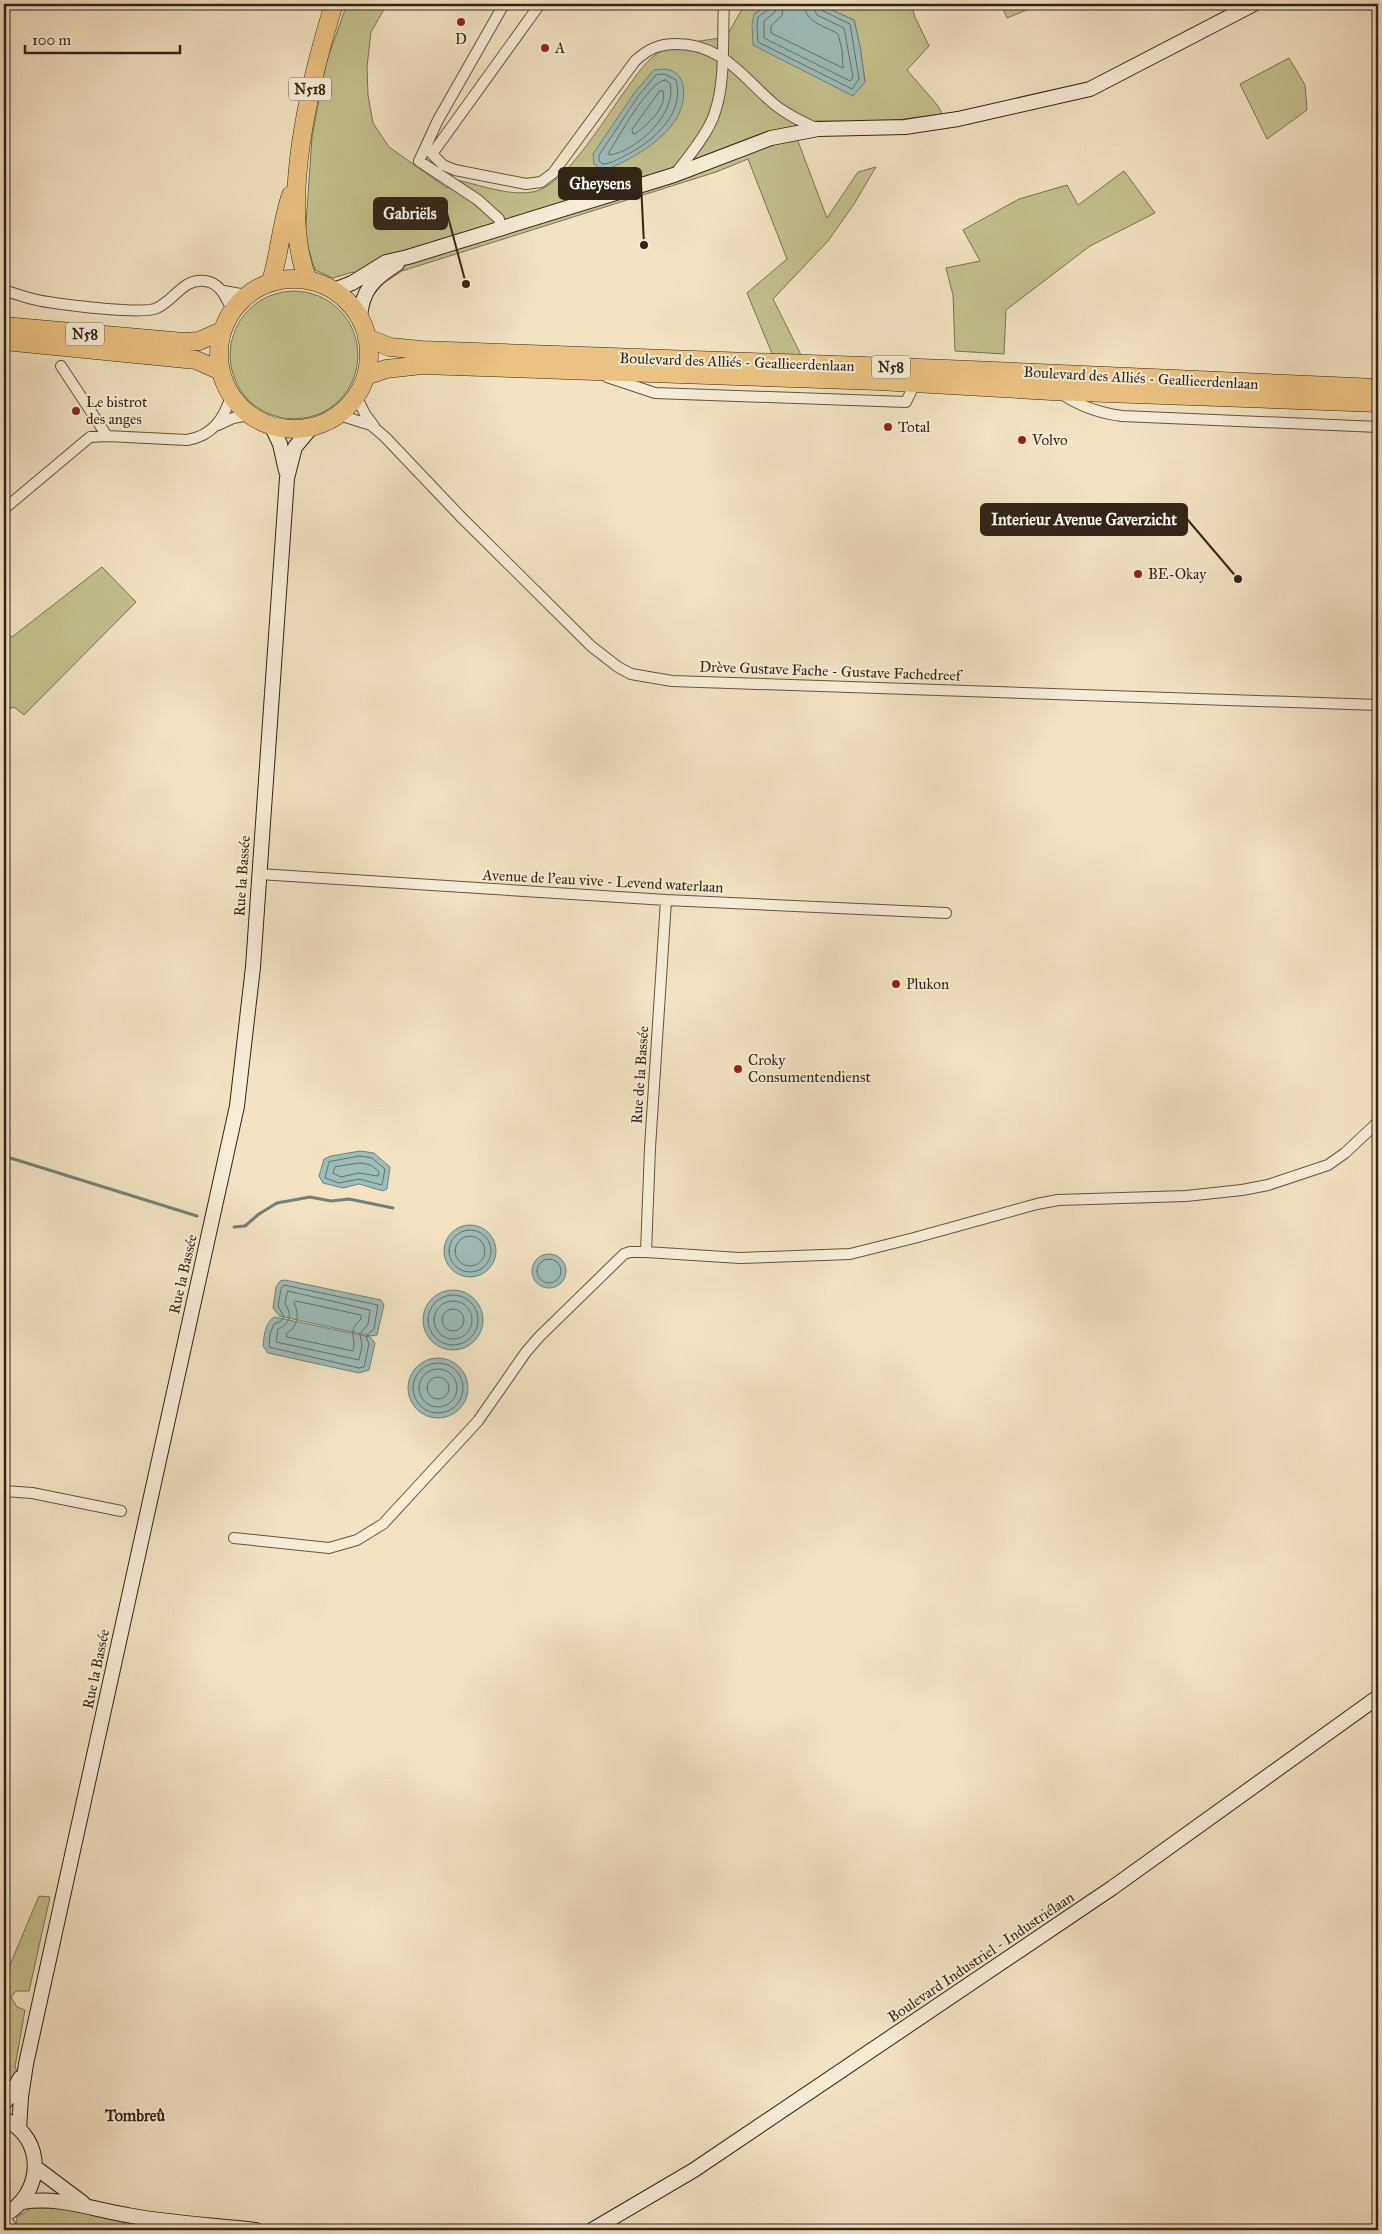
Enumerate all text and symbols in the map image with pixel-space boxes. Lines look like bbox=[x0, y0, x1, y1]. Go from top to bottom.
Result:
marker: D bbox=[455, 16, 467, 28]
scale bar bbox=[25, 22, 180, 54]
place label: D bbox=[455, 30, 467, 48]
text: 100 m bbox=[32, 31, 72, 49]
place label: A bbox=[554, 39, 565, 57]
marker: A bbox=[539, 42, 551, 54]
road number: N518 bbox=[289, 78, 331, 100]
callout: Gheysens bbox=[559, 168, 641, 199]
text: Gheysens bbox=[569, 174, 631, 194]
callout: Gabriëls bbox=[374, 198, 447, 229]
text: Gabriëls bbox=[383, 204, 437, 223]
road number: N58 bbox=[66, 322, 104, 346]
street label: Boulevard des Alliés - Geallieerdenlaan bbox=[619, 349, 855, 375]
road number: N58 bbox=[872, 356, 910, 378]
street label: Boulevard des Alliés - Geallieerdenlaan bbox=[1023, 363, 1259, 393]
place label: Le bistrot des anges bbox=[86, 393, 148, 428]
marker: Le bistrot des anges bbox=[70, 405, 82, 417]
place label: Total bbox=[898, 418, 931, 436]
marker: Total bbox=[882, 421, 894, 433]
place label: Volvo bbox=[1031, 431, 1068, 449]
marker: Volvo bbox=[1016, 434, 1028, 446]
callout: Interieur Avenue Gaverzicht bbox=[981, 504, 1187, 535]
text: Interieur Avenue Gaverzicht bbox=[991, 510, 1177, 529]
place label: BE-Okay bbox=[1148, 565, 1207, 583]
marker: BE-Okay bbox=[1132, 568, 1144, 580]
street label: Drève Gustave Fache - Gustave Fachedreef bbox=[699, 657, 964, 685]
street label: Rue la Bassée bbox=[230, 835, 254, 917]
street label: Avenue de l'eau vive - Levend waterlaan bbox=[481, 866, 724, 896]
place label: Plukon bbox=[906, 975, 949, 993]
marker: Plukon bbox=[890, 978, 902, 990]
street label: Rue de la Bassée bbox=[628, 1025, 652, 1125]
place label: Croky Consumentendienst bbox=[748, 1051, 871, 1086]
marker: Croky Consumentendienst bbox=[732, 1063, 744, 1075]
street label: Rue la Bassée bbox=[165, 1232, 201, 1316]
street label: Rue la Bassée bbox=[79, 1627, 113, 1711]
street label: Boulevard Industriel - Industriélaan bbox=[884, 1888, 1078, 2026]
district label: Tombreû bbox=[104, 2106, 165, 2125]

